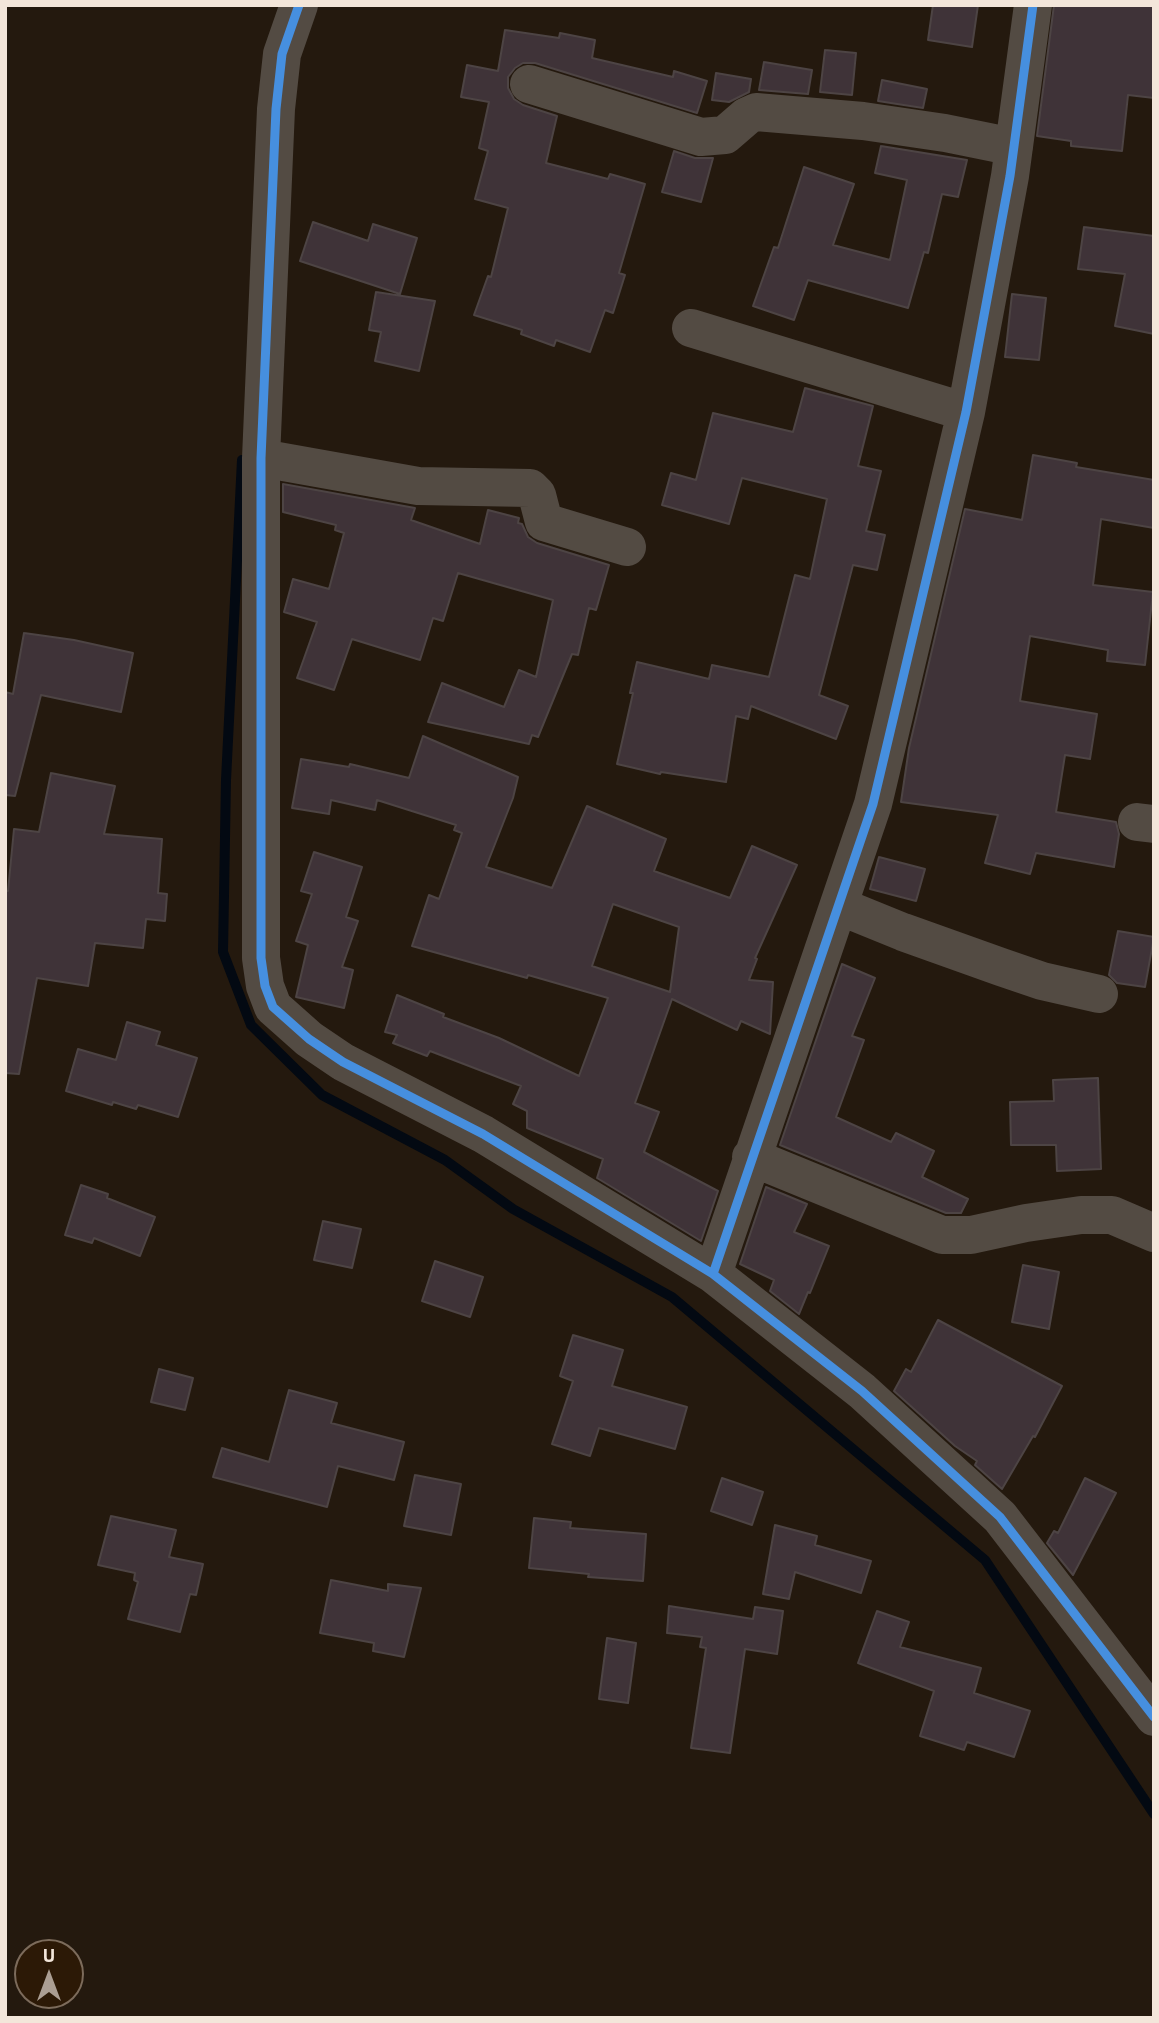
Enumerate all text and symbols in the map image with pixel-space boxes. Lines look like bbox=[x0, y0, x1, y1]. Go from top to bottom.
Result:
north arrow bbox=[14, 1939, 84, 2009]
text: U bbox=[43, 1940, 55, 1969]

